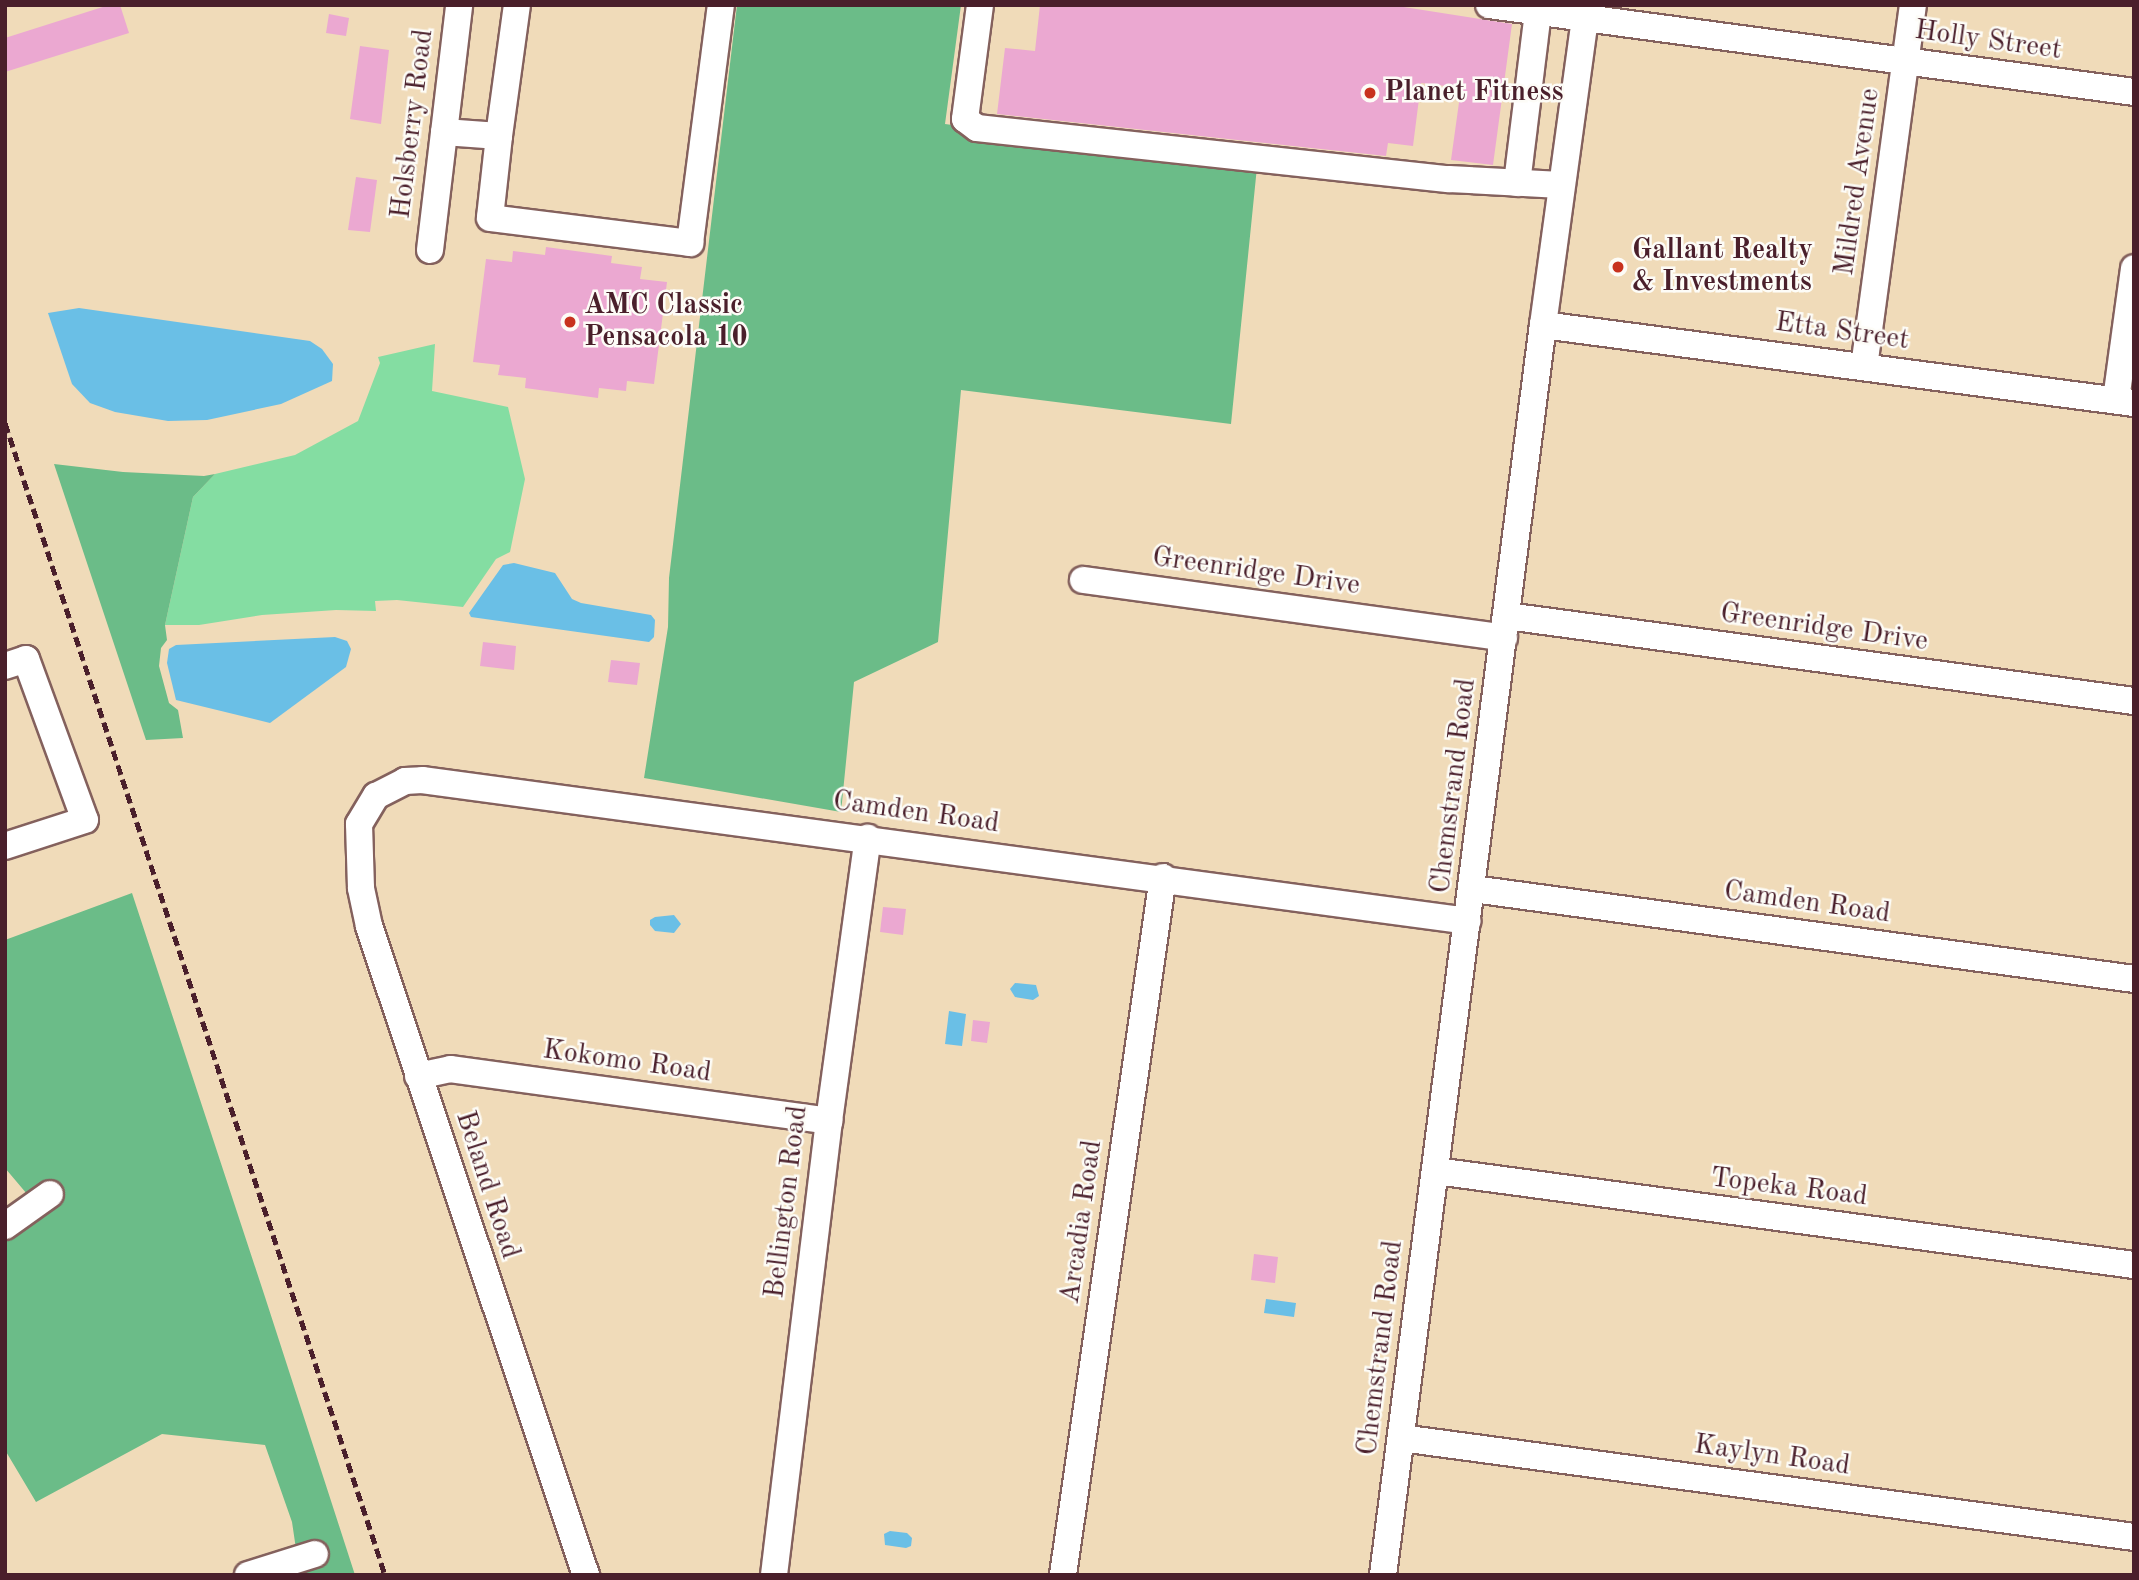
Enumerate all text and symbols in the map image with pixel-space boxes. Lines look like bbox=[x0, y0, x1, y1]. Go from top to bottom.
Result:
street label: Holly Street bbox=[1912, 14, 2064, 68]
street label: Holsberry Road bbox=[385, 27, 441, 221]
place label: Planet Fitness bbox=[1384, 76, 1563, 110]
marker: Planet Fitness bbox=[1362, 85, 1378, 101]
street label: Mildred Avenue bbox=[1828, 86, 1888, 278]
place label: Gallant Realty & Investments bbox=[1632, 234, 1813, 300]
marker: Gallant Realty & Investments bbox=[1610, 259, 1626, 275]
place label: AMC Classic Pensacola 10 bbox=[584, 289, 748, 355]
street label: Etta Street bbox=[1773, 306, 1911, 358]
marker: AMC Classic Pensacola 10 bbox=[562, 314, 578, 330]
street label: Greenridge Drive bbox=[1150, 541, 1362, 603]
street label: Greenridge Drive bbox=[1718, 597, 1930, 659]
street label: Chemstrand Road bbox=[1424, 677, 1484, 895]
street label: Camden Road bbox=[831, 785, 1001, 841]
street label: Camden Road bbox=[1722, 875, 1892, 931]
street label: Kokomo Road bbox=[541, 1034, 713, 1090]
street label: Bellington Road bbox=[758, 1104, 816, 1300]
street label: Beland Road bbox=[447, 1107, 527, 1263]
street label: Arcadia Road bbox=[1054, 1138, 1110, 1306]
street label: Topeka Road bbox=[1709, 1162, 1869, 1214]
street label: Chemstrand Road bbox=[1351, 1239, 1411, 1457]
street label: Kaylyn Road bbox=[1692, 1428, 1852, 1484]

